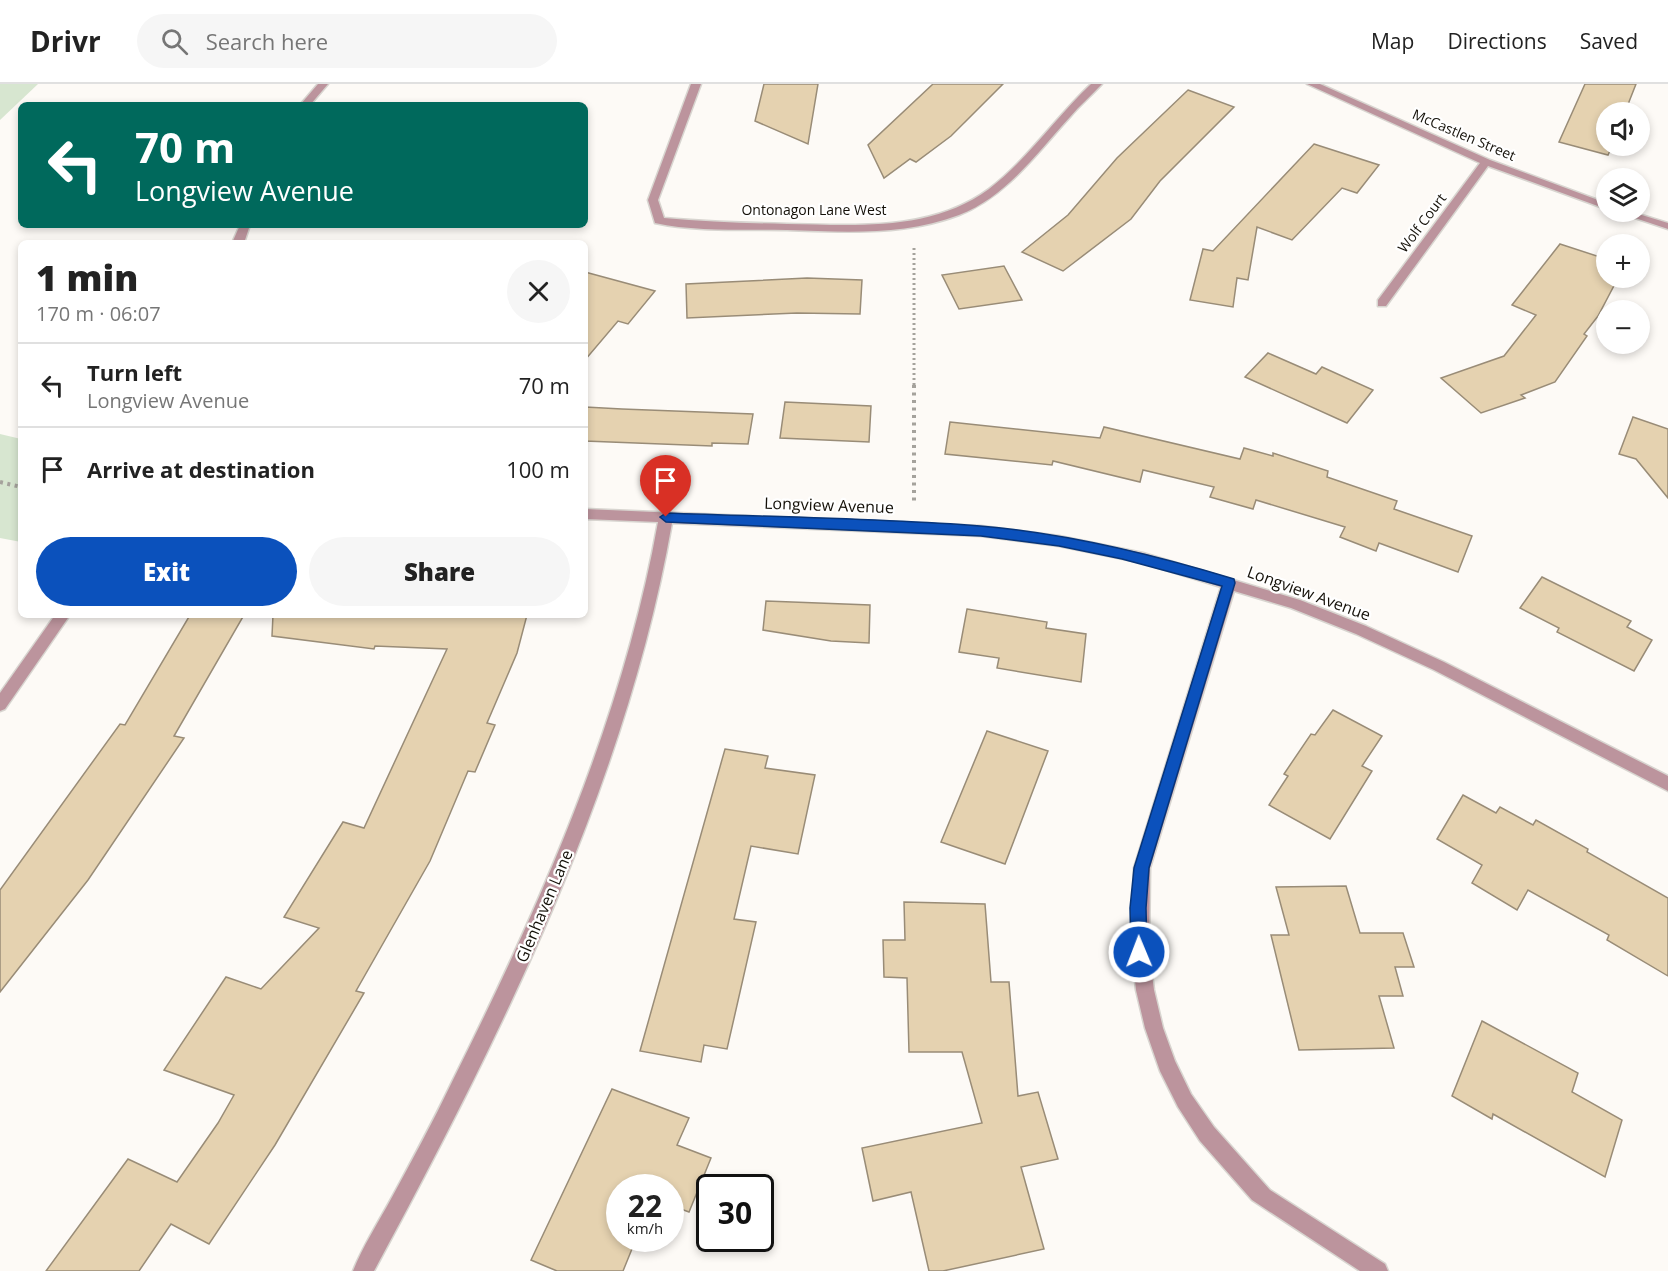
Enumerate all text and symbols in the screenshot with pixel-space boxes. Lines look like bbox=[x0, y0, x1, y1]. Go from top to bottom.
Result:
search box bbox=[137, 14, 557, 68]
text: Drivr bbox=[30, 22, 101, 60]
icon: search bbox=[158, 25, 191, 58]
text: Search here bbox=[206, 26, 328, 56]
text: Map bbox=[1371, 27, 1414, 55]
text: Directions bbox=[1447, 27, 1547, 55]
text: Saved bbox=[1580, 27, 1638, 55]
map controls bbox=[1596, 102, 1650, 354]
button: sound bbox=[1596, 102, 1650, 156]
street label: McCastlen Street bbox=[1410, 104, 1519, 165]
text: 70 m bbox=[135, 118, 235, 175]
icon: left bbox=[36, 126, 114, 204]
button: layers bbox=[1596, 168, 1650, 222]
text: Longview Avenue bbox=[135, 172, 354, 209]
street label: Wolf Court bbox=[1393, 189, 1450, 256]
street label: Ontonagon Lane West bbox=[741, 200, 887, 219]
button: + bbox=[1596, 234, 1650, 288]
text: 1 min bbox=[36, 253, 138, 302]
button: close bbox=[507, 260, 570, 323]
text: 170 m · 06:07 bbox=[36, 300, 161, 327]
button: − bbox=[1596, 300, 1650, 354]
text: Turn left bbox=[87, 357, 182, 387]
icon: left bbox=[36, 369, 69, 402]
text: 70 m bbox=[519, 370, 570, 400]
text: Longview Avenue bbox=[87, 387, 249, 414]
icon: arrive bbox=[36, 453, 69, 486]
text: Arrive at destination bbox=[87, 454, 315, 484]
text: 100 m bbox=[506, 454, 570, 484]
pin bbox=[640, 455, 691, 517]
icon: arrive bbox=[649, 464, 682, 497]
street label: Longview Avenue bbox=[764, 492, 894, 518]
button: Exit bbox=[36, 537, 297, 606]
button: Share bbox=[309, 537, 570, 606]
street label: Longview Avenue bbox=[1244, 560, 1374, 626]
street label: Glenhaven Lane bbox=[510, 846, 578, 966]
position arrow bbox=[1107, 920, 1171, 984]
speed limit sign: 30 bbox=[696, 1174, 774, 1252]
text: 22 bbox=[628, 1185, 662, 1226]
text: km/h bbox=[627, 1218, 663, 1238]

